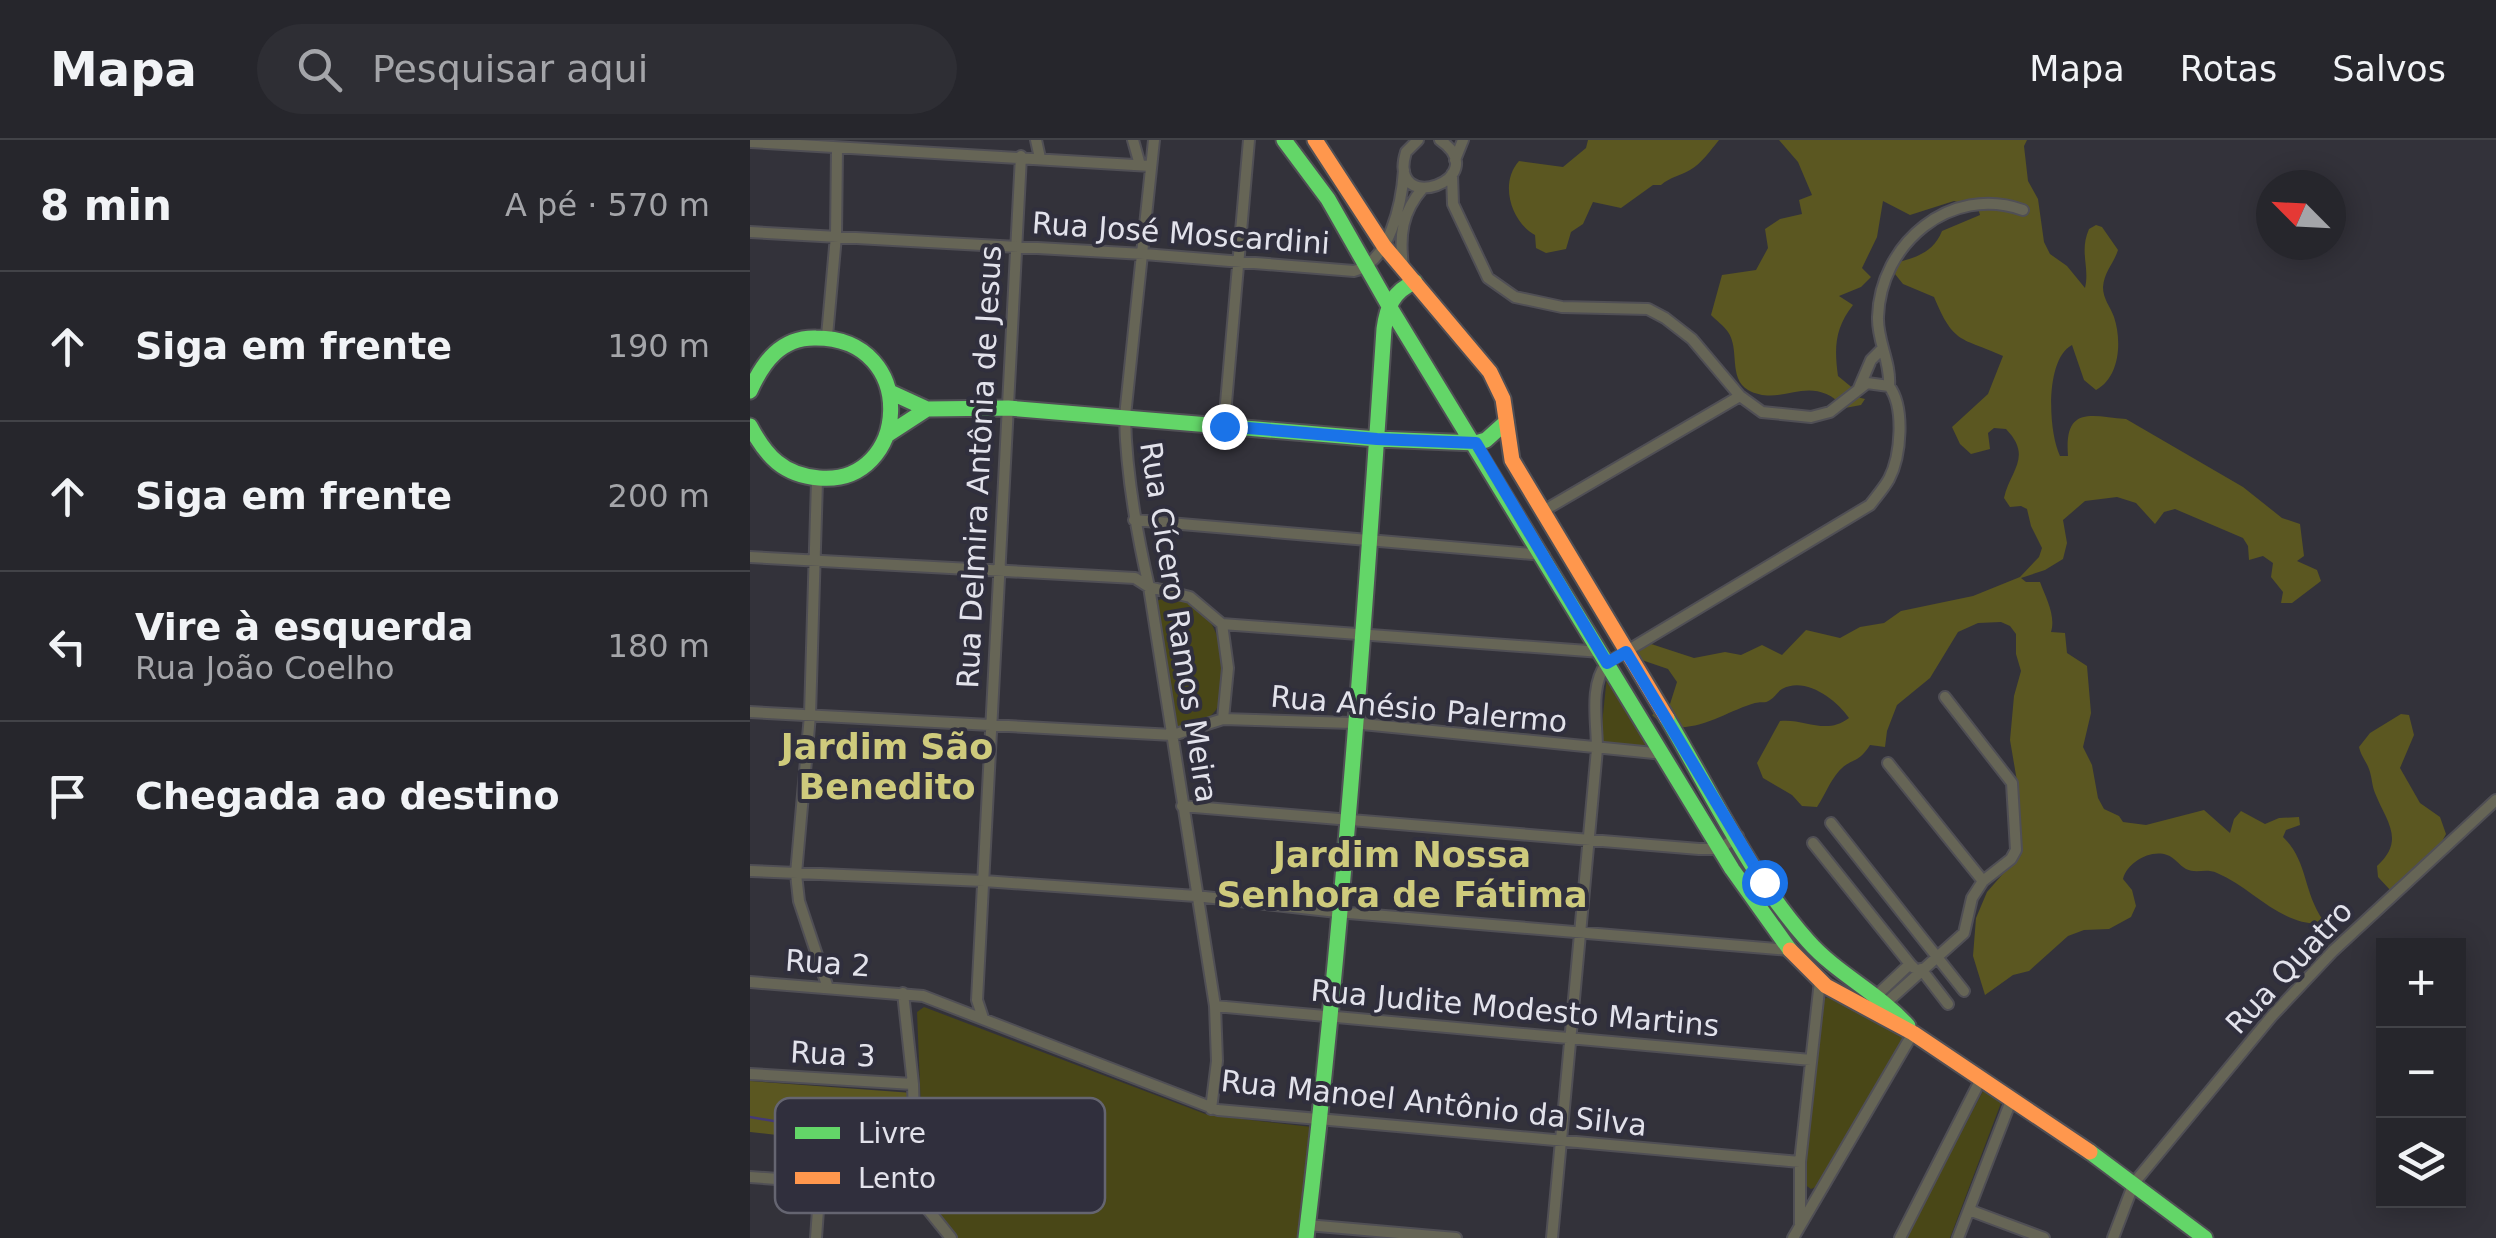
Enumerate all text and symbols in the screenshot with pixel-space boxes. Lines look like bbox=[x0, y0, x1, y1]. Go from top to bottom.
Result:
search box bbox=[257, 24, 957, 114]
text: Mapa bbox=[50, 41, 197, 97]
icon: search bbox=[292, 42, 347, 97]
text: Pesquisar aqui bbox=[372, 47, 648, 91]
text: Mapa bbox=[2029, 49, 2125, 89]
text: Rotas bbox=[2180, 49, 2277, 89]
text: Salvos bbox=[2332, 49, 2446, 89]
north arrow bbox=[2256, 170, 2346, 260]
text: 8 min bbox=[40, 181, 172, 230]
text: A pé · 570 m bbox=[505, 186, 710, 224]
street label: Rua José Moscardini bbox=[1031, 205, 1331, 261]
street label: Rua Delmira Antônia de Jesus bbox=[950, 245, 1008, 689]
icon: ahead bbox=[40, 319, 95, 374]
text: Siga em frente bbox=[135, 324, 452, 368]
text: 190 m bbox=[608, 327, 710, 365]
route end bbox=[1202, 404, 1248, 450]
street label: Rua Cícero Ramos Meira bbox=[1133, 439, 1225, 805]
icon: ahead bbox=[40, 469, 95, 524]
text: Siga em frente bbox=[135, 474, 452, 518]
text: 200 m bbox=[608, 477, 710, 515]
text: Vire à esquerda bbox=[135, 605, 473, 649]
icon: left bbox=[40, 619, 95, 674]
text: 180 m bbox=[608, 627, 710, 665]
text: Rua João Coelho bbox=[135, 649, 395, 687]
street label: Rua Anésio Palermo bbox=[1269, 679, 1569, 739]
district label: Jardim São Benedito bbox=[779, 727, 993, 807]
icon: arrive bbox=[40, 769, 95, 824]
text: Chegada ao destino bbox=[135, 774, 560, 818]
district label: Jardim Nossa Senhora de Fátima bbox=[1216, 835, 1588, 915]
route start bbox=[1742, 860, 1788, 906]
street label: Rua Quatro bbox=[2218, 893, 2360, 1041]
map controls bbox=[2376, 938, 2466, 1208]
button: + bbox=[2376, 938, 2466, 1028]
street label: Rua 2 bbox=[784, 943, 872, 983]
street label: Rua Judite Modesto Martins bbox=[1309, 973, 1721, 1043]
button: − bbox=[2376, 1028, 2466, 1118]
street label: Rua 3 bbox=[789, 1034, 877, 1074]
street label: Rua Manoel Antônio da Silva bbox=[1219, 1063, 1649, 1143]
legend bbox=[775, 1098, 1105, 1213]
text: Livre bbox=[858, 1117, 926, 1150]
button: layers bbox=[2376, 1118, 2466, 1208]
text: Lento bbox=[858, 1162, 936, 1195]

